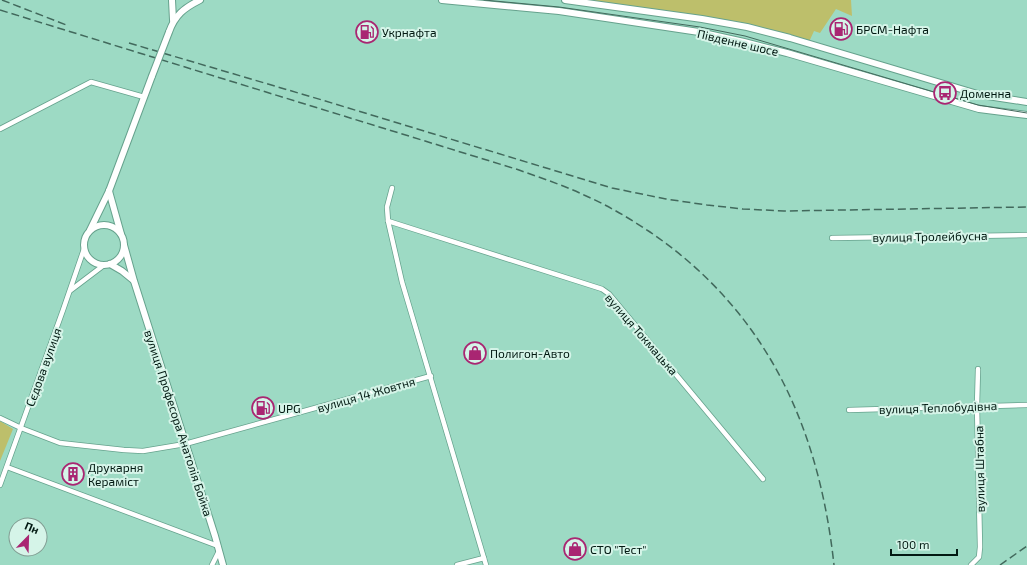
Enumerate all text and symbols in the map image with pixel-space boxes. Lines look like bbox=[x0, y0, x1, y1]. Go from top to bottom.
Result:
fuel station icon: БРСМ-Нафта bbox=[828, 16, 854, 42]
fuel station icon: Укрнафта bbox=[354, 19, 380, 45]
place label: БРСМ-Нафта bbox=[856, 22, 929, 36]
place label: Укрнафта bbox=[382, 25, 437, 39]
street label: Південне шосе bbox=[696, 26, 780, 58]
bus stop icon: Доменна bbox=[932, 80, 958, 106]
place label: Доменна bbox=[960, 86, 1011, 100]
street label: вулиця Тролейбусна bbox=[872, 228, 988, 245]
street label: вулиця Токмацька bbox=[602, 290, 681, 378]
street label: Сєдова вулиця bbox=[22, 326, 65, 409]
street label: вулиця Професора Анатолія Бойка bbox=[141, 328, 216, 518]
shop icon: Полигон-Авто bbox=[462, 340, 488, 366]
place label: Полигон-Авто bbox=[490, 346, 570, 360]
street label: вулиця 14 Жовтня bbox=[315, 373, 417, 416]
fuel station icon: UPG bbox=[250, 395, 276, 421]
street label: вулиця Теплобудівна bbox=[879, 398, 997, 417]
place label: UPG bbox=[278, 401, 301, 415]
street label: вулиця Штабна bbox=[971, 425, 988, 513]
place label: Друкарня Кераміст bbox=[88, 460, 143, 488]
building icon: Друкарня Кераміст bbox=[60, 461, 86, 487]
north arrow bbox=[8, 517, 48, 557]
text: Пн bbox=[23, 519, 41, 536]
scale bar bbox=[891, 531, 957, 557]
shop icon: СТО "Тест" bbox=[562, 536, 588, 562]
text: 100 m bbox=[897, 537, 929, 551]
place label: СТО "Тест" bbox=[590, 542, 647, 556]

